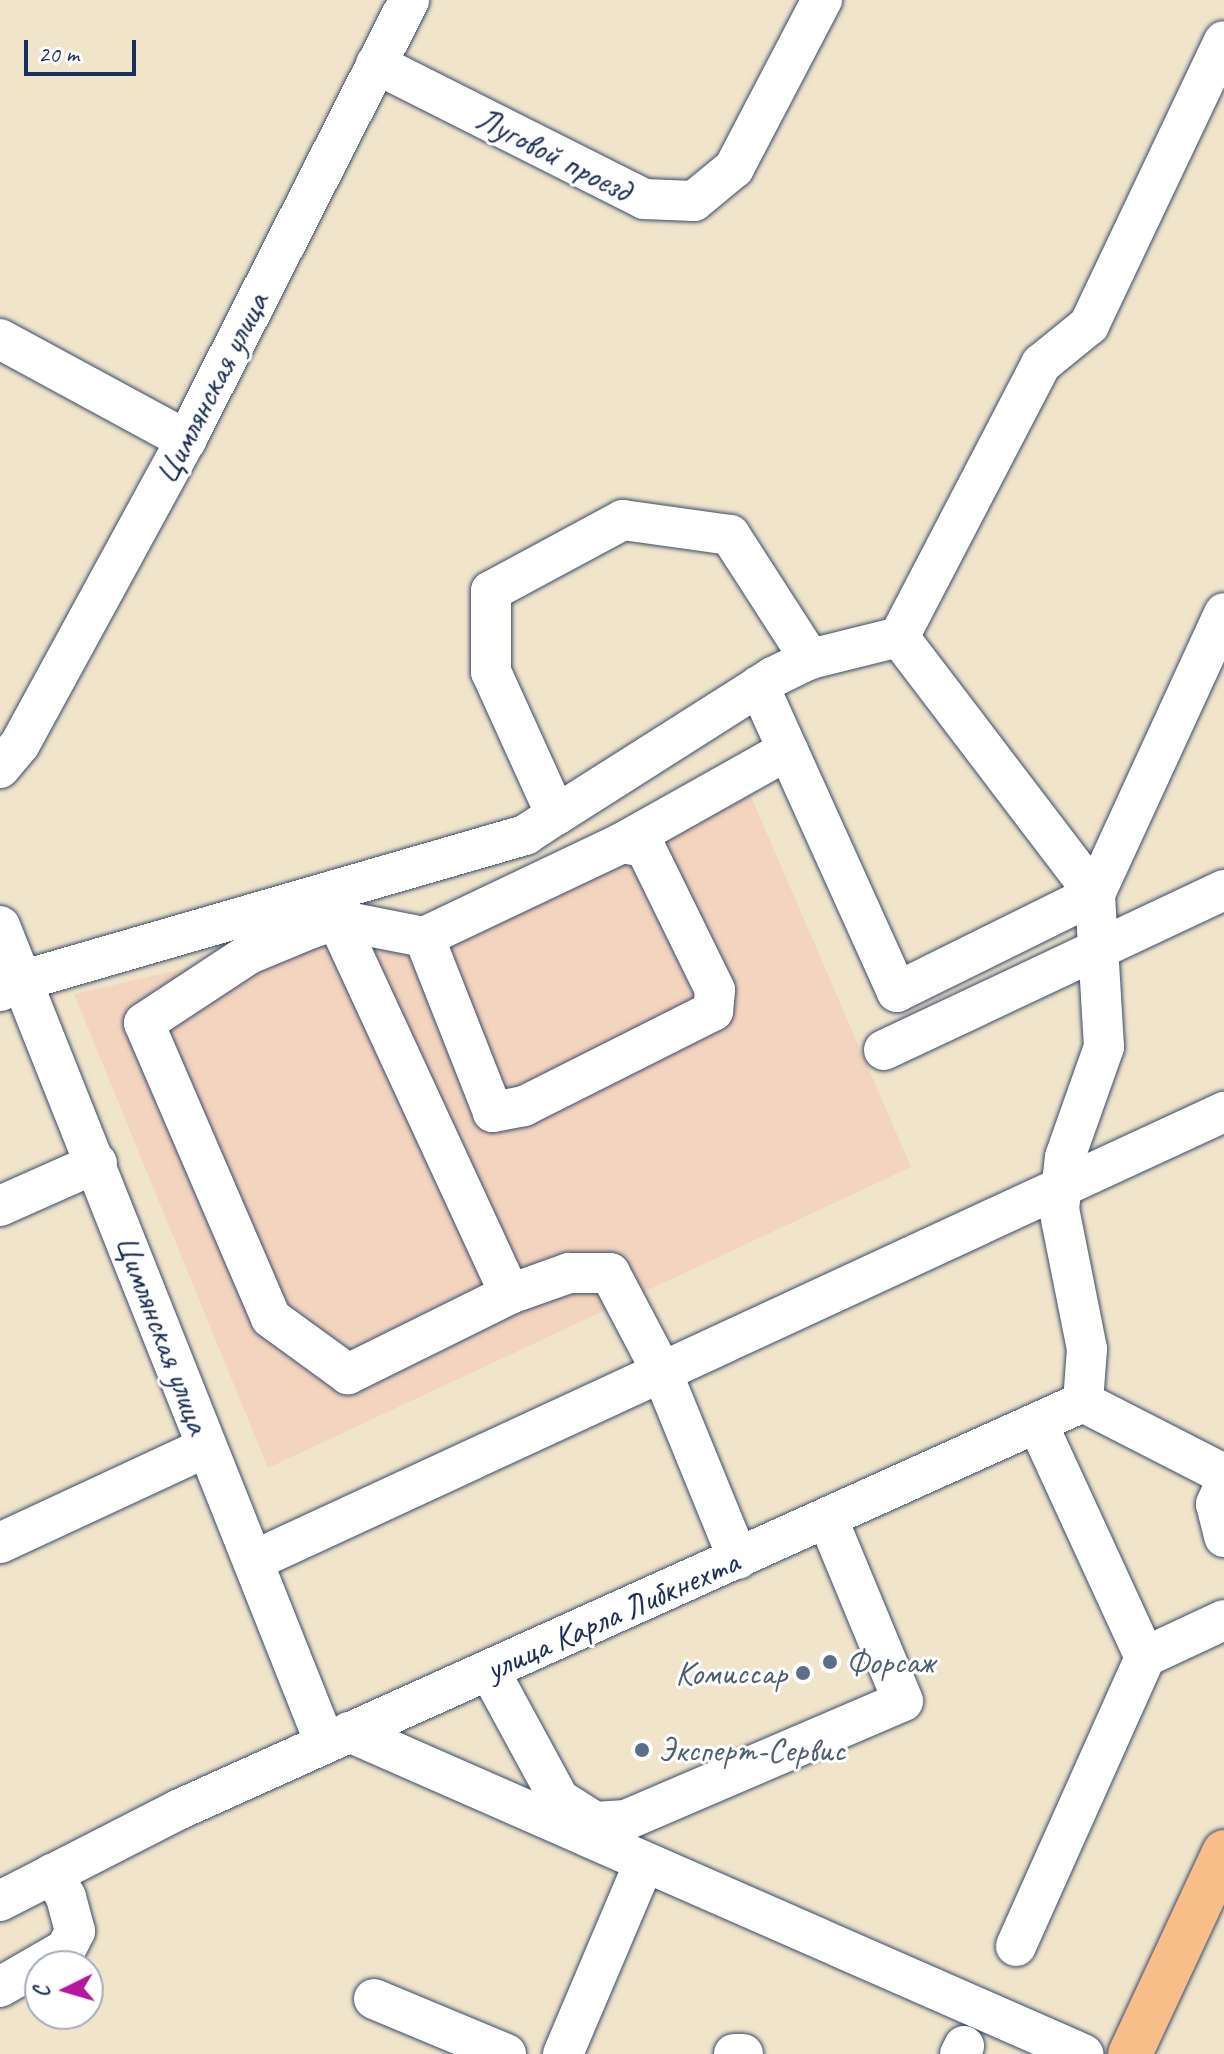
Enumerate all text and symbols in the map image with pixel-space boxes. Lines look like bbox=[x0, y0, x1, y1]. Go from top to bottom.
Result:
scale bar bbox=[28, 24, 140, 74]
text: 20 m bbox=[38, 39, 79, 69]
street label: Луговой проезд bbox=[470, 98, 638, 210]
street label: Цимлянская улица bbox=[145, 285, 277, 491]
street label: Цимлянская улица bbox=[106, 1228, 220, 1440]
street label: улица Карла Либкнехта bbox=[478, 1540, 746, 1690]
place label: Форсаж bbox=[846, 1642, 934, 1682]
place label: Комиссар bbox=[676, 1653, 787, 1693]
marker: Форсаж bbox=[821, 1653, 839, 1671]
marker: Комиссар bbox=[794, 1664, 812, 1682]
place label: Эксперт-Сервис bbox=[658, 1730, 845, 1770]
marker: Эксперт-Сервис bbox=[633, 1741, 651, 1759]
north arrow bbox=[24, 1950, 104, 2030]
text: С bbox=[28, 1985, 57, 1999]

